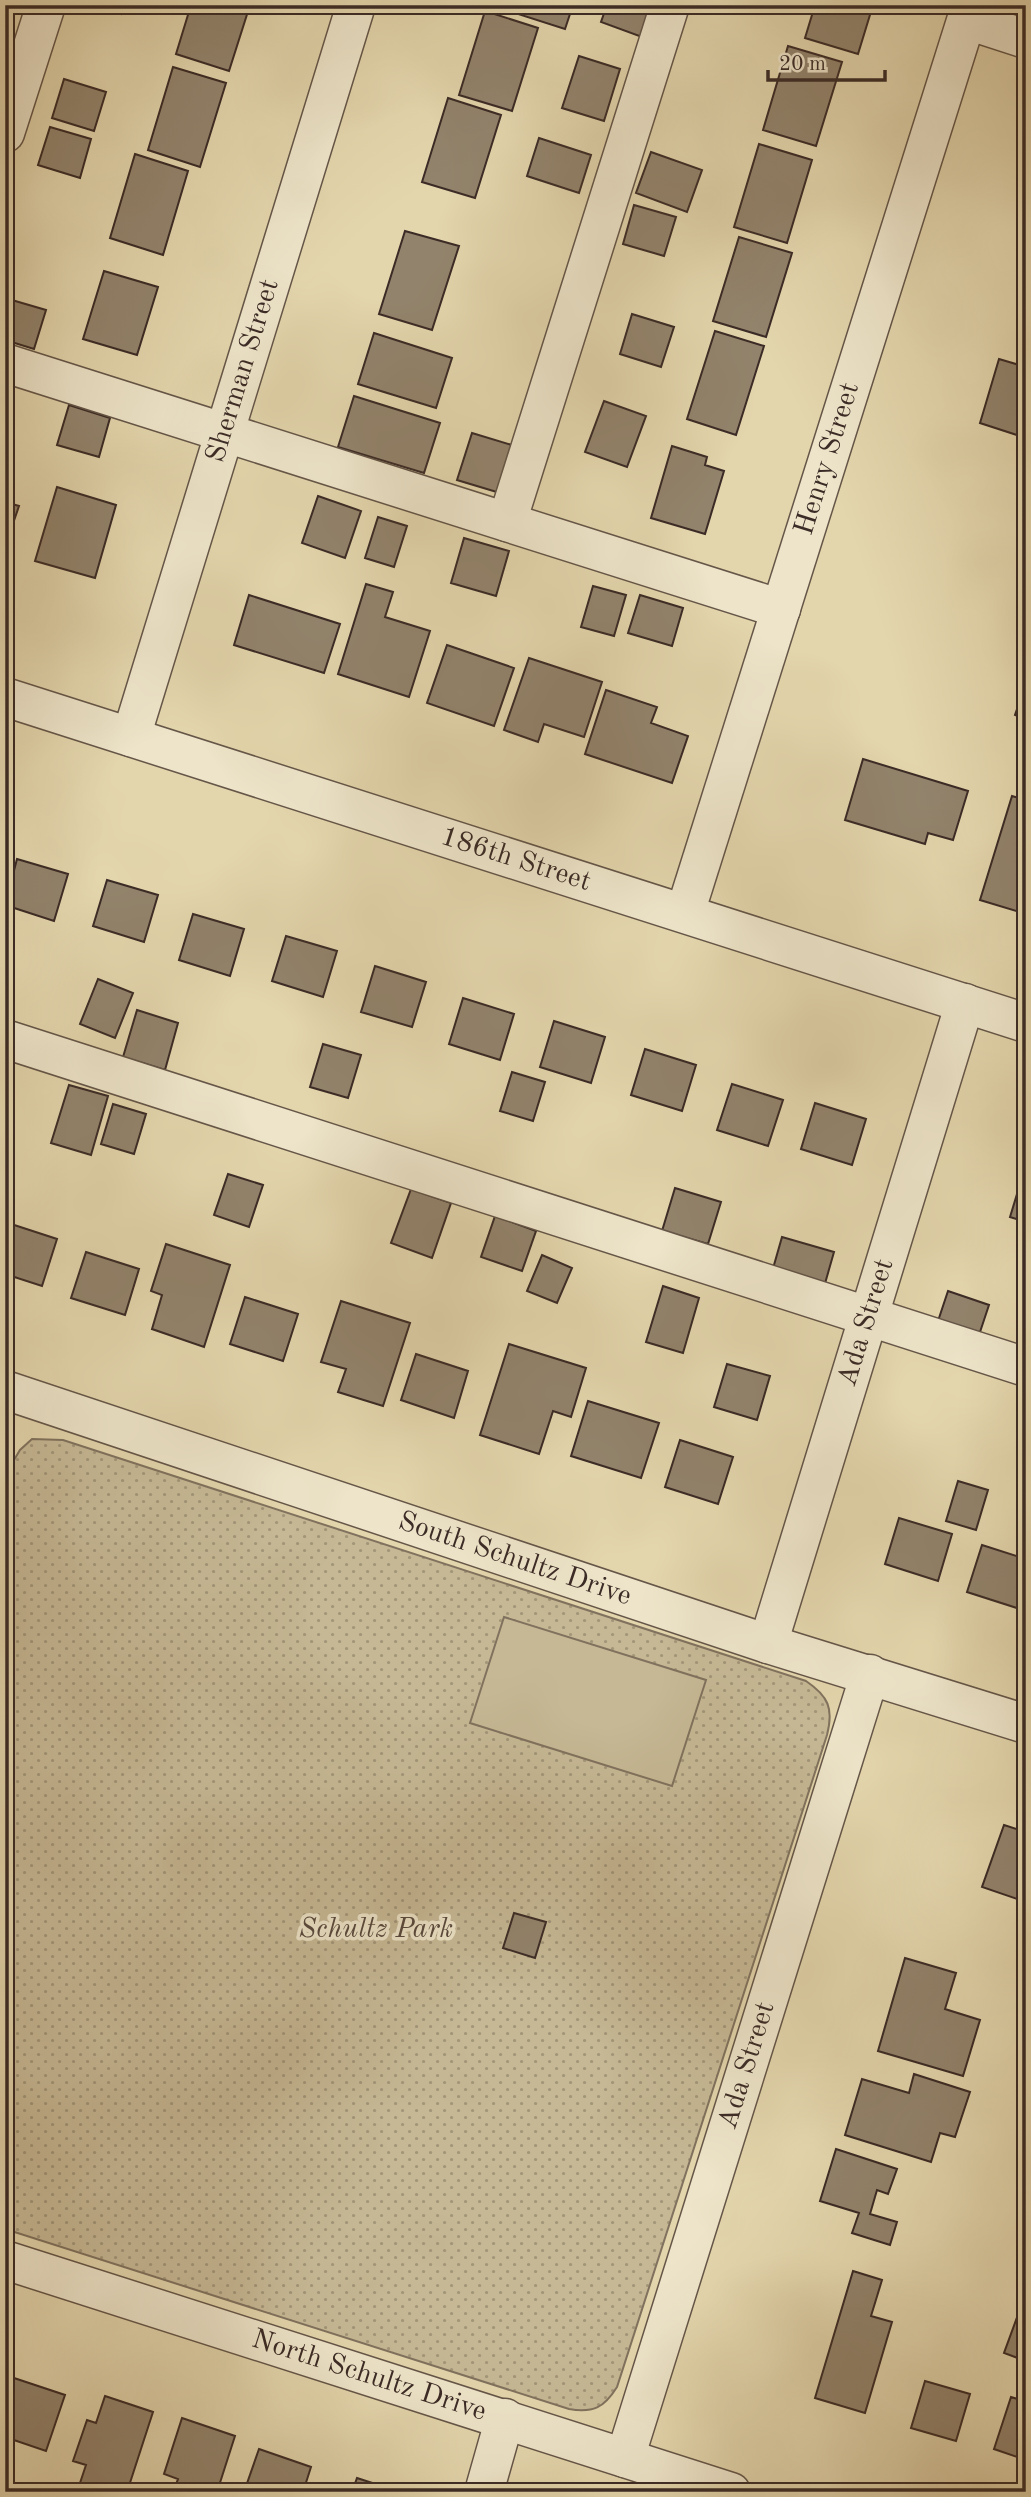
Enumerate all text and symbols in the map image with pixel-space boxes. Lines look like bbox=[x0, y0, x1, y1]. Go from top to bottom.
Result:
scale bar bbox=[768, 38, 886, 82]
text: 20 m bbox=[779, 54, 826, 75]
street label: Sherman Street bbox=[202, 276, 285, 466]
street label: Henry Street bbox=[791, 379, 865, 539]
street label: 186th Street bbox=[437, 823, 594, 897]
street label: Ada Street bbox=[834, 1256, 899, 1390]
street label: South Schultz Drive bbox=[394, 1508, 635, 1611]
park label: Schultz Park bbox=[299, 1916, 453, 1944]
street label: Ada Street bbox=[715, 1999, 781, 2133]
street label: North Schultz Drive bbox=[248, 2326, 490, 2427]

